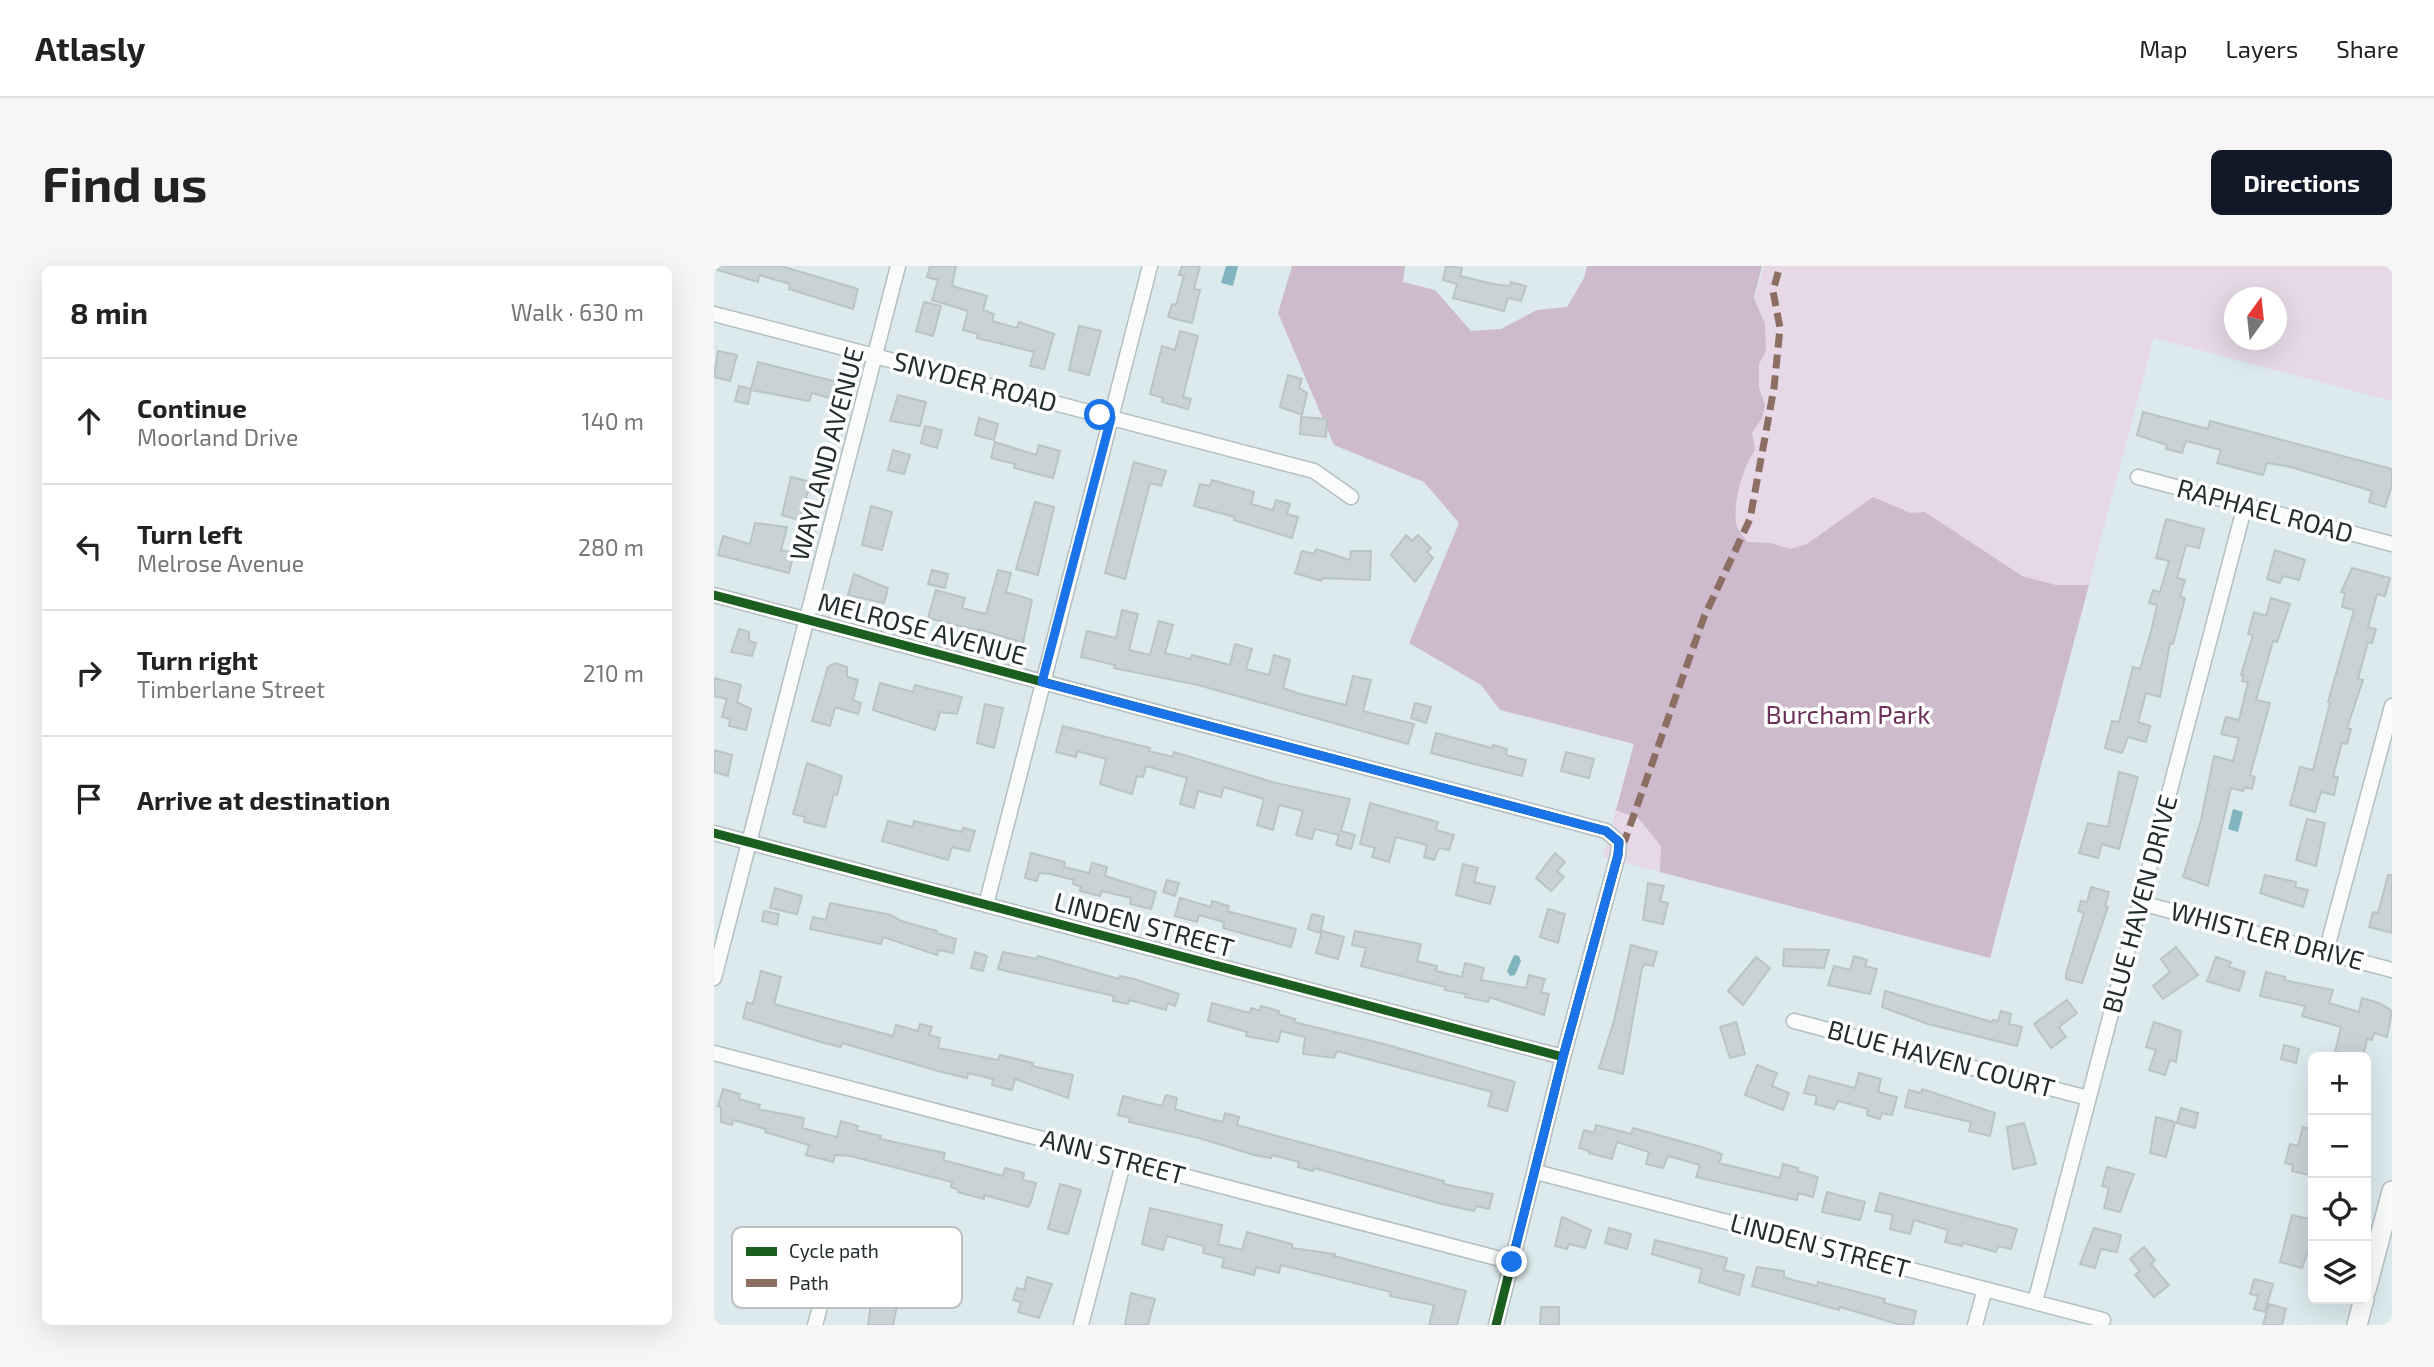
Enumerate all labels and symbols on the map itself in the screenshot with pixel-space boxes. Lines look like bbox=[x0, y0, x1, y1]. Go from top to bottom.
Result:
north arrow bbox=[2224, 287, 2287, 350]
street label: WAYLAND AVENUE bbox=[782, 343, 869, 564]
street label: SNYDER ROAD bbox=[890, 344, 1061, 417]
route start bbox=[1084, 399, 1115, 430]
street label: RAPHAEL ROAD bbox=[2174, 471, 2357, 548]
street label: MELROSE AVENUE bbox=[815, 585, 1030, 670]
park label: Burcham Park bbox=[1766, 698, 1930, 729]
street label: BLUE HAVEN DRIVE bbox=[2095, 791, 2183, 1016]
street label: LINDEN STREET bbox=[1051, 885, 1237, 962]
street label: WHISTLER DRIVE bbox=[2167, 894, 2367, 975]
street label: BLUE HAVEN COURT bbox=[1824, 1012, 2058, 1103]
street label: ANN STREET bbox=[1038, 1121, 1189, 1190]
street label: LINDEN STREET bbox=[1727, 1206, 1913, 1283]
legend bbox=[732, 1227, 962, 1308]
text: Cycle path bbox=[789, 1239, 879, 1262]
route end bbox=[1496, 1246, 1527, 1277]
text: Path bbox=[789, 1271, 829, 1294]

